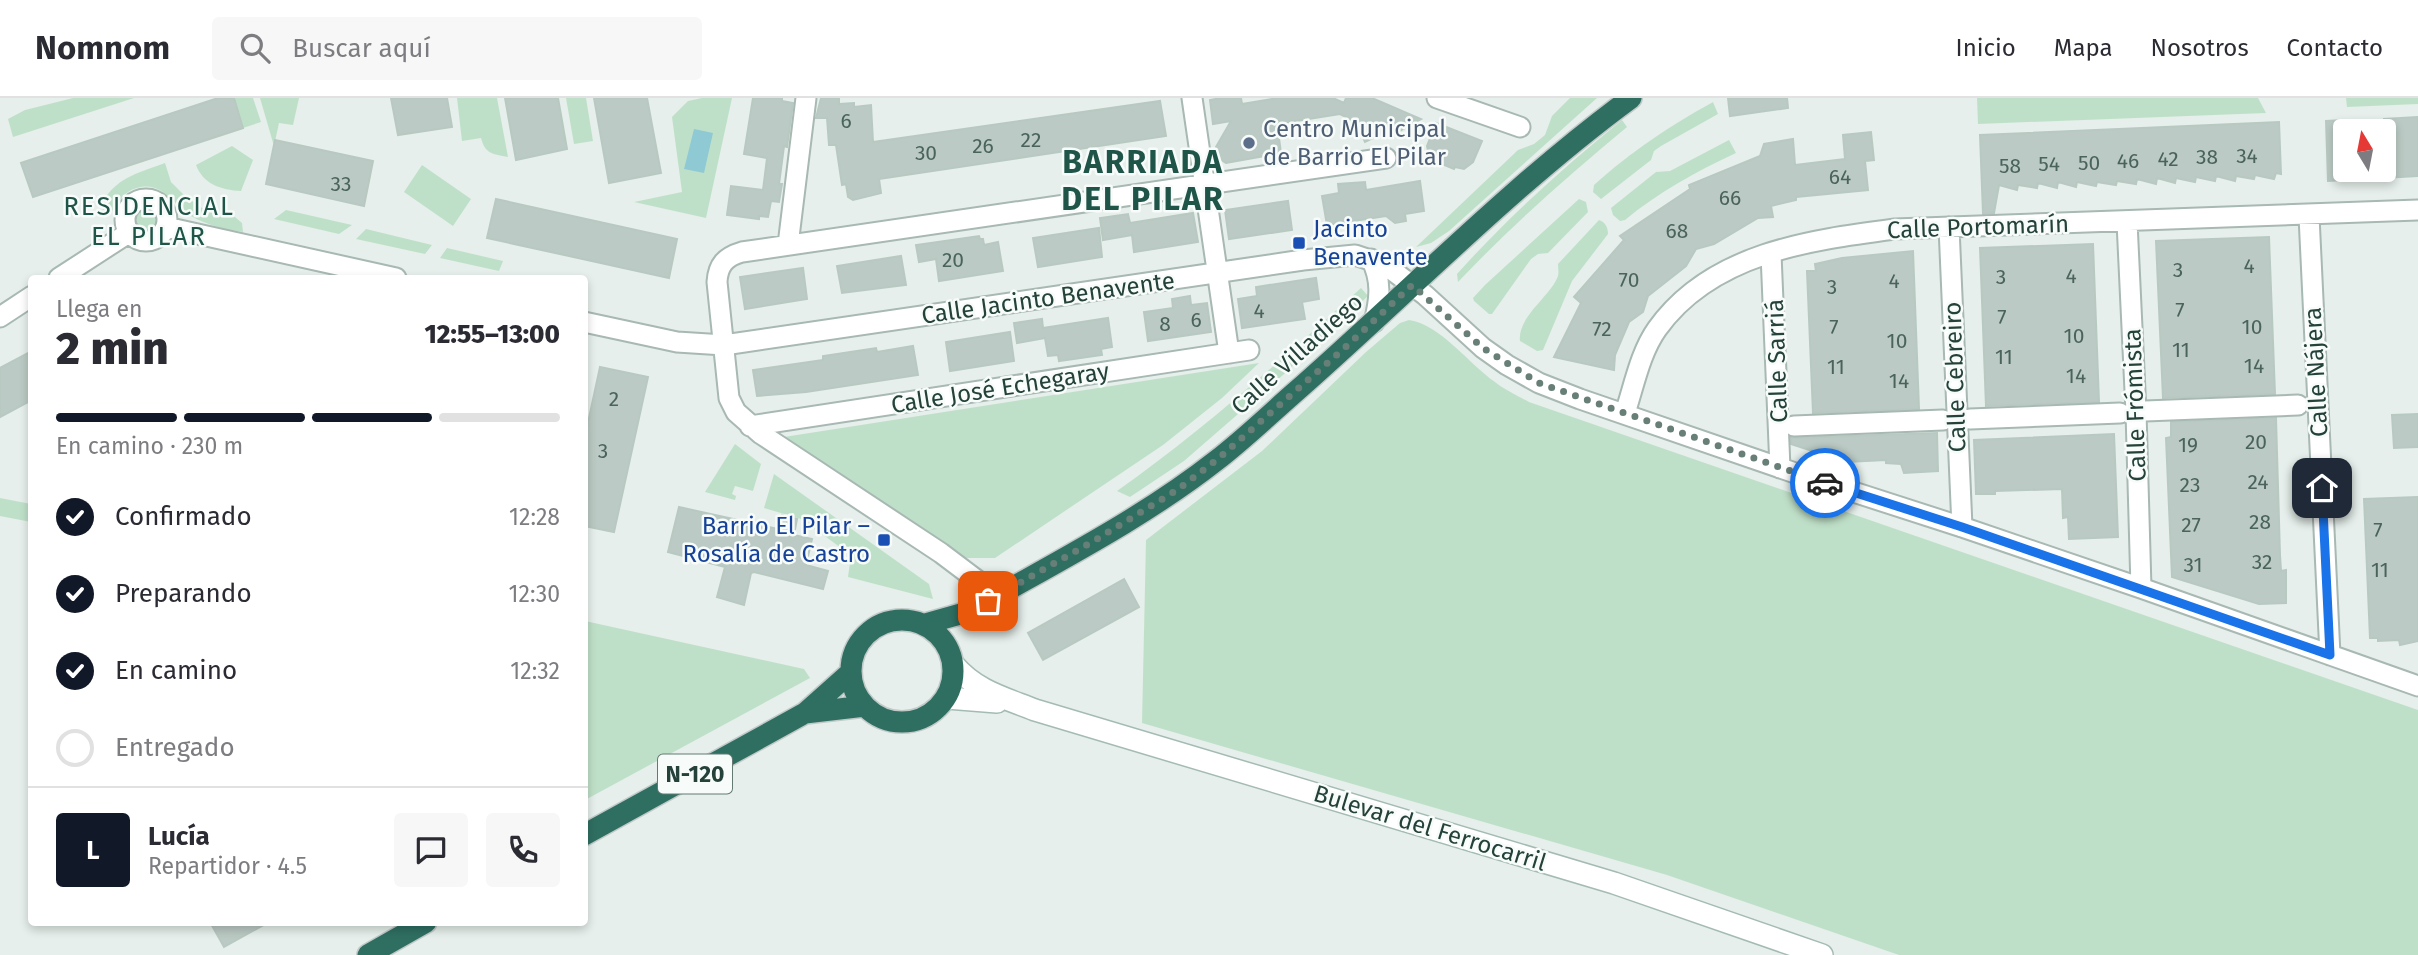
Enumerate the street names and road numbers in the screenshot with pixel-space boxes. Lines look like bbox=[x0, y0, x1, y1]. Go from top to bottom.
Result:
street label: Calle Portomarín bbox=[1887, 210, 2069, 244]
street label: Calle Jacinto Benavente bbox=[920, 266, 1176, 330]
street label: Calle Villadiego bbox=[1226, 288, 1368, 420]
street label: Calle Sarriá bbox=[1761, 299, 1793, 423]
street label: Calle Cebreiro bbox=[1938, 301, 1972, 453]
street label: Calle Nájera bbox=[2299, 306, 2333, 438]
street label: Calle Frómista bbox=[2118, 328, 2152, 482]
street label: Calle José Echegaray bbox=[889, 357, 1111, 419]
road number: N-120 bbox=[658, 754, 732, 794]
street label: Bulevar del Ferrocarril bbox=[1310, 779, 1550, 877]

